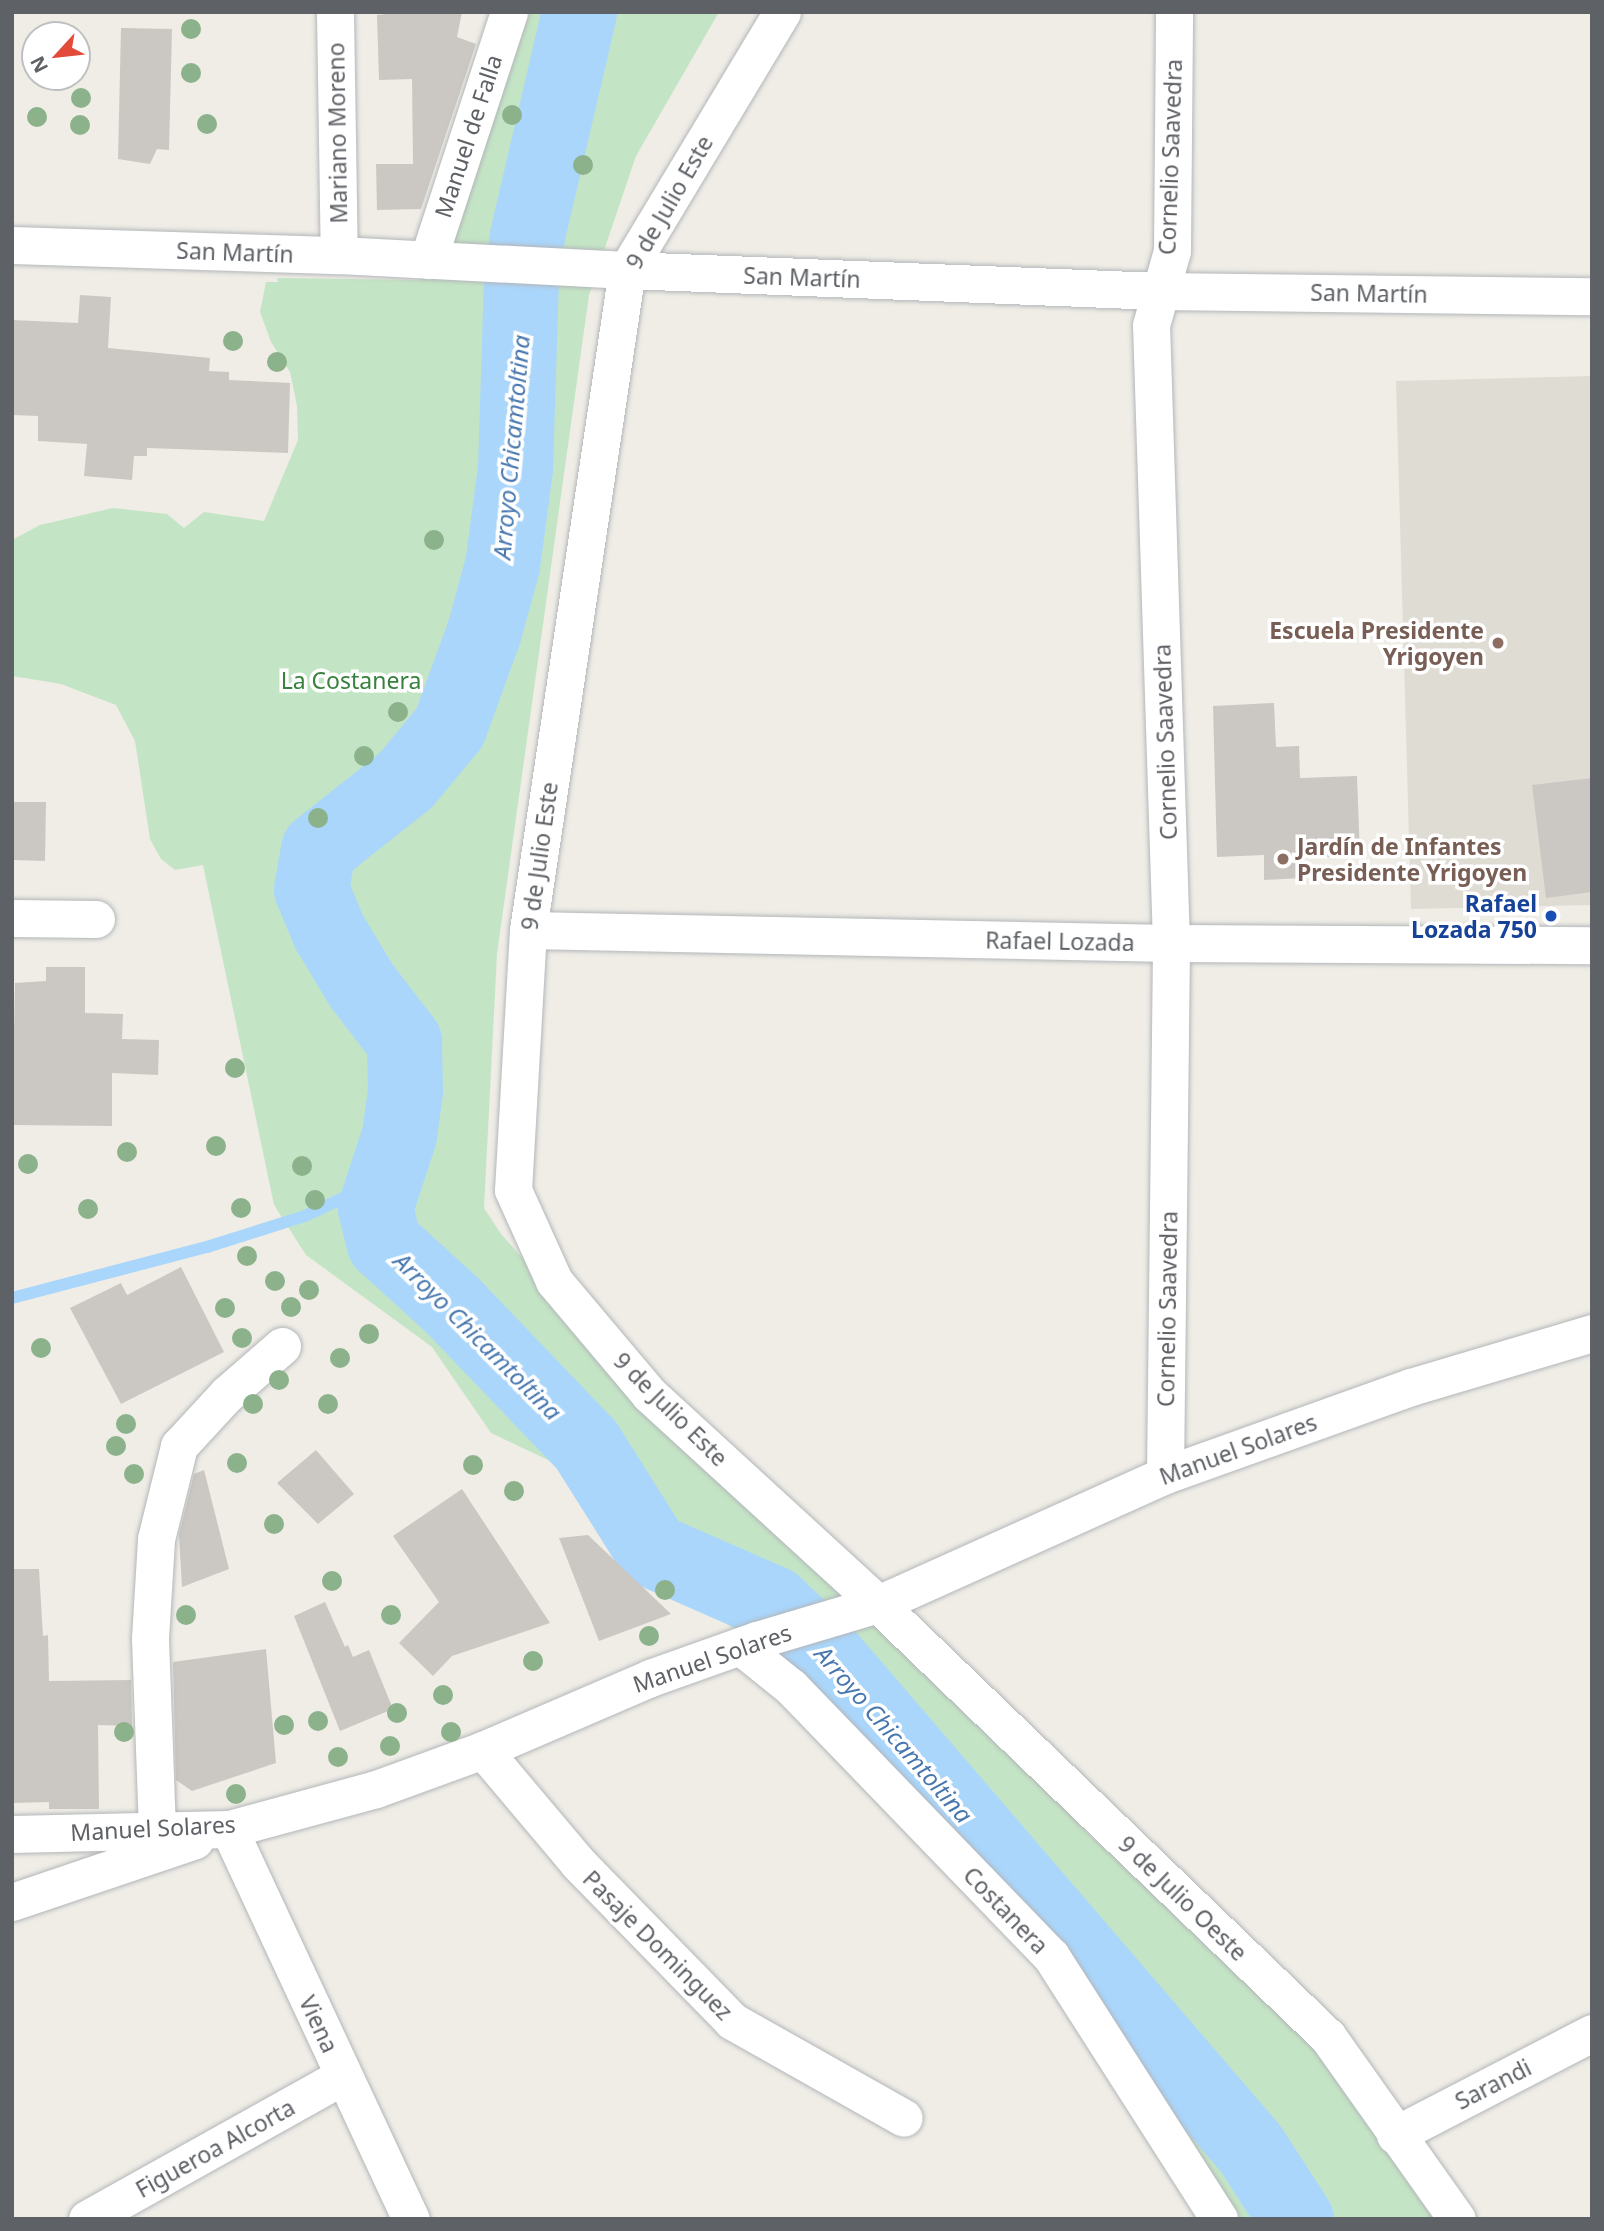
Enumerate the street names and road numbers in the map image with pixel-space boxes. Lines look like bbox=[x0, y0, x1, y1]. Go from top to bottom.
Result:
street label: Mariano Moreno bbox=[322, 42, 352, 224]
street label: Manuel de Falla bbox=[429, 51, 507, 221]
street label: Cornelio Saavedra bbox=[1153, 59, 1187, 255]
street label: 9 de Julio Este bbox=[620, 130, 718, 274]
street label: San Martín bbox=[176, 236, 294, 268]
street label: San Martín bbox=[743, 261, 861, 293]
street label: San Martín bbox=[1310, 278, 1428, 308]
street label: Cornelio Saavedra bbox=[1148, 644, 1182, 840]
street label: 9 de Julio Este bbox=[515, 780, 563, 932]
street label: Rafael Lozada bbox=[985, 926, 1135, 956]
street label: Cornelio Saavedra bbox=[1151, 1211, 1183, 1407]
street label: 9 de Julio Este bbox=[608, 1346, 734, 1472]
street label: Manuel Solares bbox=[1156, 1408, 1320, 1490]
street label: Manuel Solares bbox=[629, 1618, 795, 1698]
street label: Manuel Solares bbox=[70, 1810, 236, 1846]
street label: 9 de Julio Oeste bbox=[1113, 1830, 1253, 1966]
street label: Costanera bbox=[958, 1861, 1054, 1959]
street label: Pasaje Dominguez bbox=[578, 1865, 738, 2025]
street label: Viena bbox=[294, 1991, 344, 2057]
street label: Sarandi bbox=[1450, 2053, 1536, 2115]
street label: Figueroa Alcorta bbox=[131, 2093, 299, 2203]

